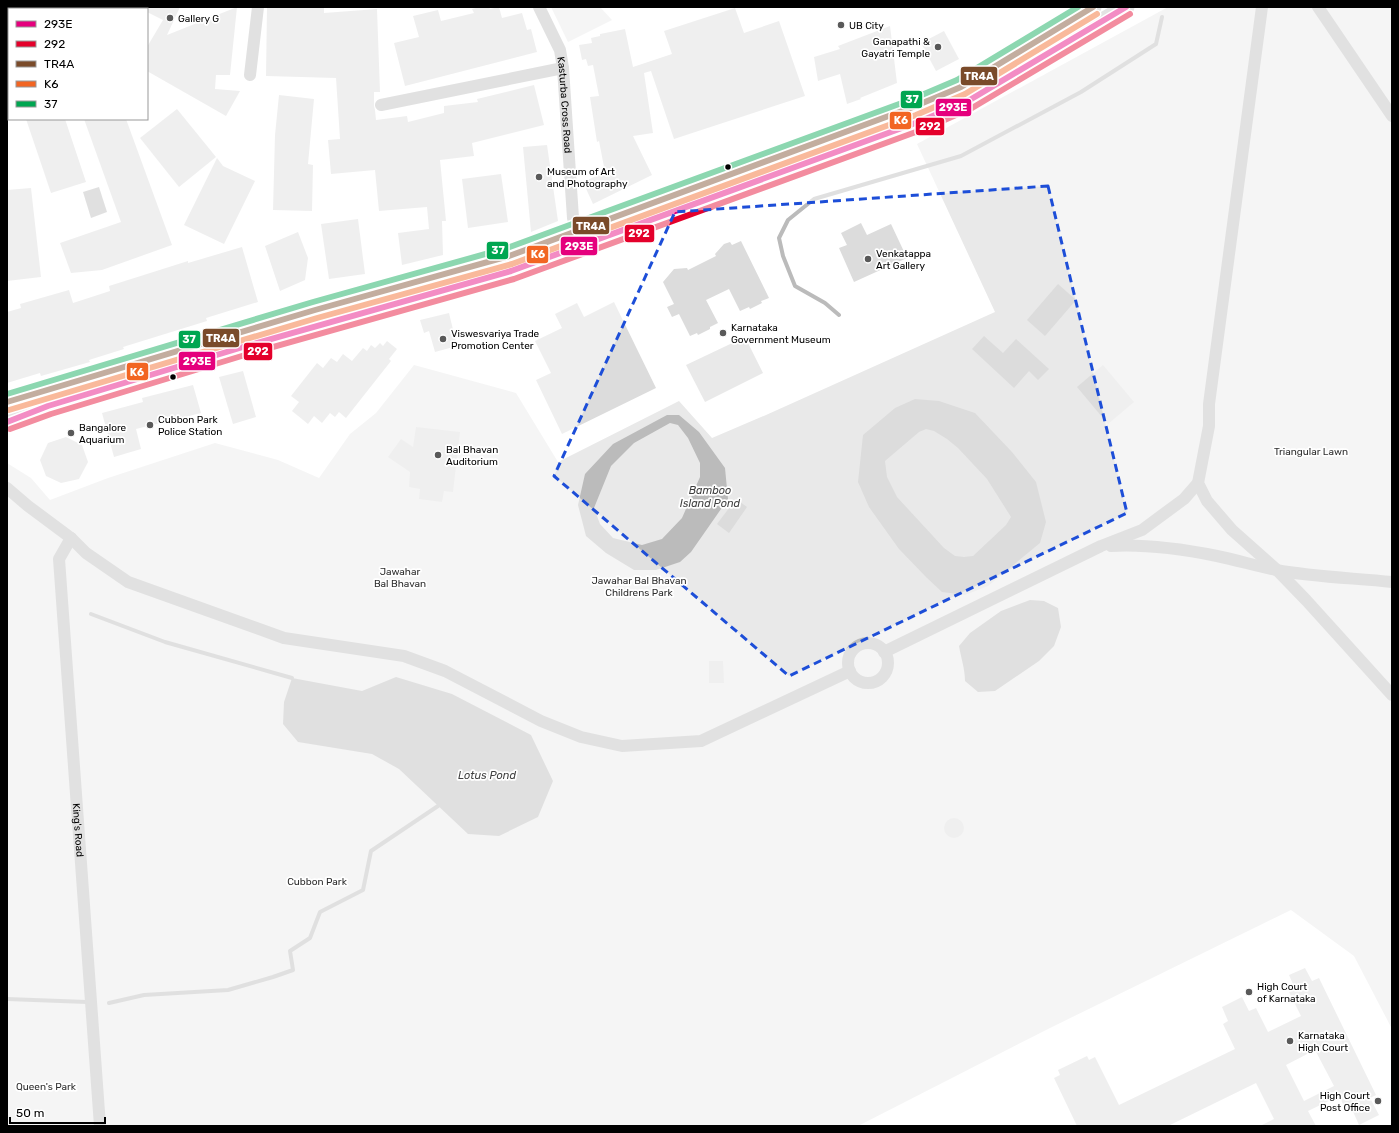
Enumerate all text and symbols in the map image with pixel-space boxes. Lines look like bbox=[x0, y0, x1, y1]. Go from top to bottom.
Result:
legend bbox=[8, 8, 148, 120]
marker: Gallery G bbox=[165, 13, 175, 23]
place label: Gallery G bbox=[178, 13, 219, 25]
text: 293E bbox=[44, 17, 72, 31]
marker: UB City bbox=[836, 20, 846, 30]
place label: UB City bbox=[849, 20, 884, 32]
place label: Ganapathi & Gayatri Temple bbox=[861, 36, 930, 60]
text: 292 bbox=[44, 37, 65, 51]
marker: Ganapathi & Gayatri Temple bbox=[933, 42, 943, 52]
street label: Kasturba Cross Road bbox=[554, 56, 574, 154]
text: TR4A bbox=[44, 57, 74, 71]
line badge: TR4A bbox=[960, 66, 998, 86]
text: TR4A bbox=[964, 70, 994, 83]
text: K6 bbox=[44, 77, 58, 91]
line badge: 37 bbox=[900, 90, 923, 109]
text: 37 bbox=[905, 93, 919, 106]
text: 37 bbox=[44, 97, 57, 111]
line badge: 293E bbox=[935, 98, 972, 117]
text: 293E bbox=[939, 101, 967, 114]
line badge: K6 bbox=[889, 111, 912, 130]
text: K6 bbox=[894, 114, 908, 127]
line badge: 292 bbox=[915, 117, 945, 136]
text: 292 bbox=[919, 120, 941, 133]
unlabelled marker bbox=[723, 162, 733, 172]
place label: Museum of Art and Photography bbox=[547, 166, 628, 190]
marker: Museum of Art and Photography bbox=[534, 172, 544, 182]
line badge: TR4A bbox=[572, 216, 610, 235]
text: TR4A bbox=[576, 220, 606, 233]
line badge: 292 bbox=[624, 224, 655, 243]
text: 292 bbox=[628, 227, 650, 240]
line badge: 293E bbox=[560, 236, 598, 256]
text: 293E bbox=[565, 240, 593, 253]
line badge: 37 bbox=[486, 241, 509, 260]
text: 37 bbox=[491, 244, 505, 257]
line badge: K6 bbox=[526, 245, 549, 264]
text: K6 bbox=[531, 248, 545, 261]
place label: Venkatappa Art Gallery bbox=[876, 248, 931, 272]
marker: Venkatappa Art Gallery bbox=[863, 254, 873, 264]
place label: Karnataka Government Museum bbox=[731, 322, 831, 346]
line badge: TR4A bbox=[202, 328, 240, 348]
place label: Viswesvariya Trade Promotion Center bbox=[451, 328, 540, 352]
marker: Karnataka Government Museum bbox=[718, 328, 728, 338]
line badge: 37 bbox=[178, 330, 201, 349]
text: TR4A bbox=[206, 332, 236, 345]
text: 37 bbox=[182, 333, 196, 346]
marker: Viswesvariya Trade Promotion Center bbox=[438, 334, 448, 344]
line badge: 292 bbox=[243, 342, 273, 361]
text: 292 bbox=[247, 345, 269, 358]
line badge: 293E bbox=[178, 351, 216, 371]
text: 293E bbox=[183, 355, 211, 368]
line badge: K6 bbox=[126, 362, 149, 381]
text: K6 bbox=[130, 366, 144, 379]
unlabelled marker bbox=[168, 372, 178, 382]
place label: Cubbon Park Police Station bbox=[158, 414, 222, 438]
marker: Cubbon Park Police Station bbox=[145, 420, 155, 430]
place label: Bangalore Aquarium bbox=[79, 422, 127, 446]
marker: Bangalore Aquarium bbox=[66, 428, 76, 438]
place label: Bal Bhavan Auditorium bbox=[446, 444, 498, 468]
park label: Triangular Lawn bbox=[1274, 446, 1348, 458]
marker: Bal Bhavan Auditorium bbox=[433, 450, 443, 460]
water label: Bamboo Island Pond bbox=[680, 484, 741, 510]
park label: Jawahar Bal Bhavan bbox=[374, 566, 426, 590]
park label: Jawahar Bal Bhavan Childrens Park bbox=[591, 575, 687, 599]
water label: Lotus Pond bbox=[458, 769, 516, 782]
street label: King's Road bbox=[70, 803, 86, 857]
park label: Cubbon Park bbox=[287, 876, 348, 888]
place label: High Court of Karnataka bbox=[1257, 981, 1316, 1005]
marker: High Court of Karnataka bbox=[1244, 987, 1254, 997]
place label: Karnataka High Court bbox=[1298, 1030, 1348, 1054]
marker: Karnataka High Court bbox=[1285, 1036, 1295, 1046]
park label: Queen's Park bbox=[16, 1081, 77, 1093]
place label: High Court Post Office bbox=[1320, 1090, 1370, 1114]
marker: High Court Post Office bbox=[1373, 1096, 1383, 1106]
scale bar bbox=[10, 1099, 105, 1125]
text: 50 m bbox=[16, 1106, 44, 1120]

